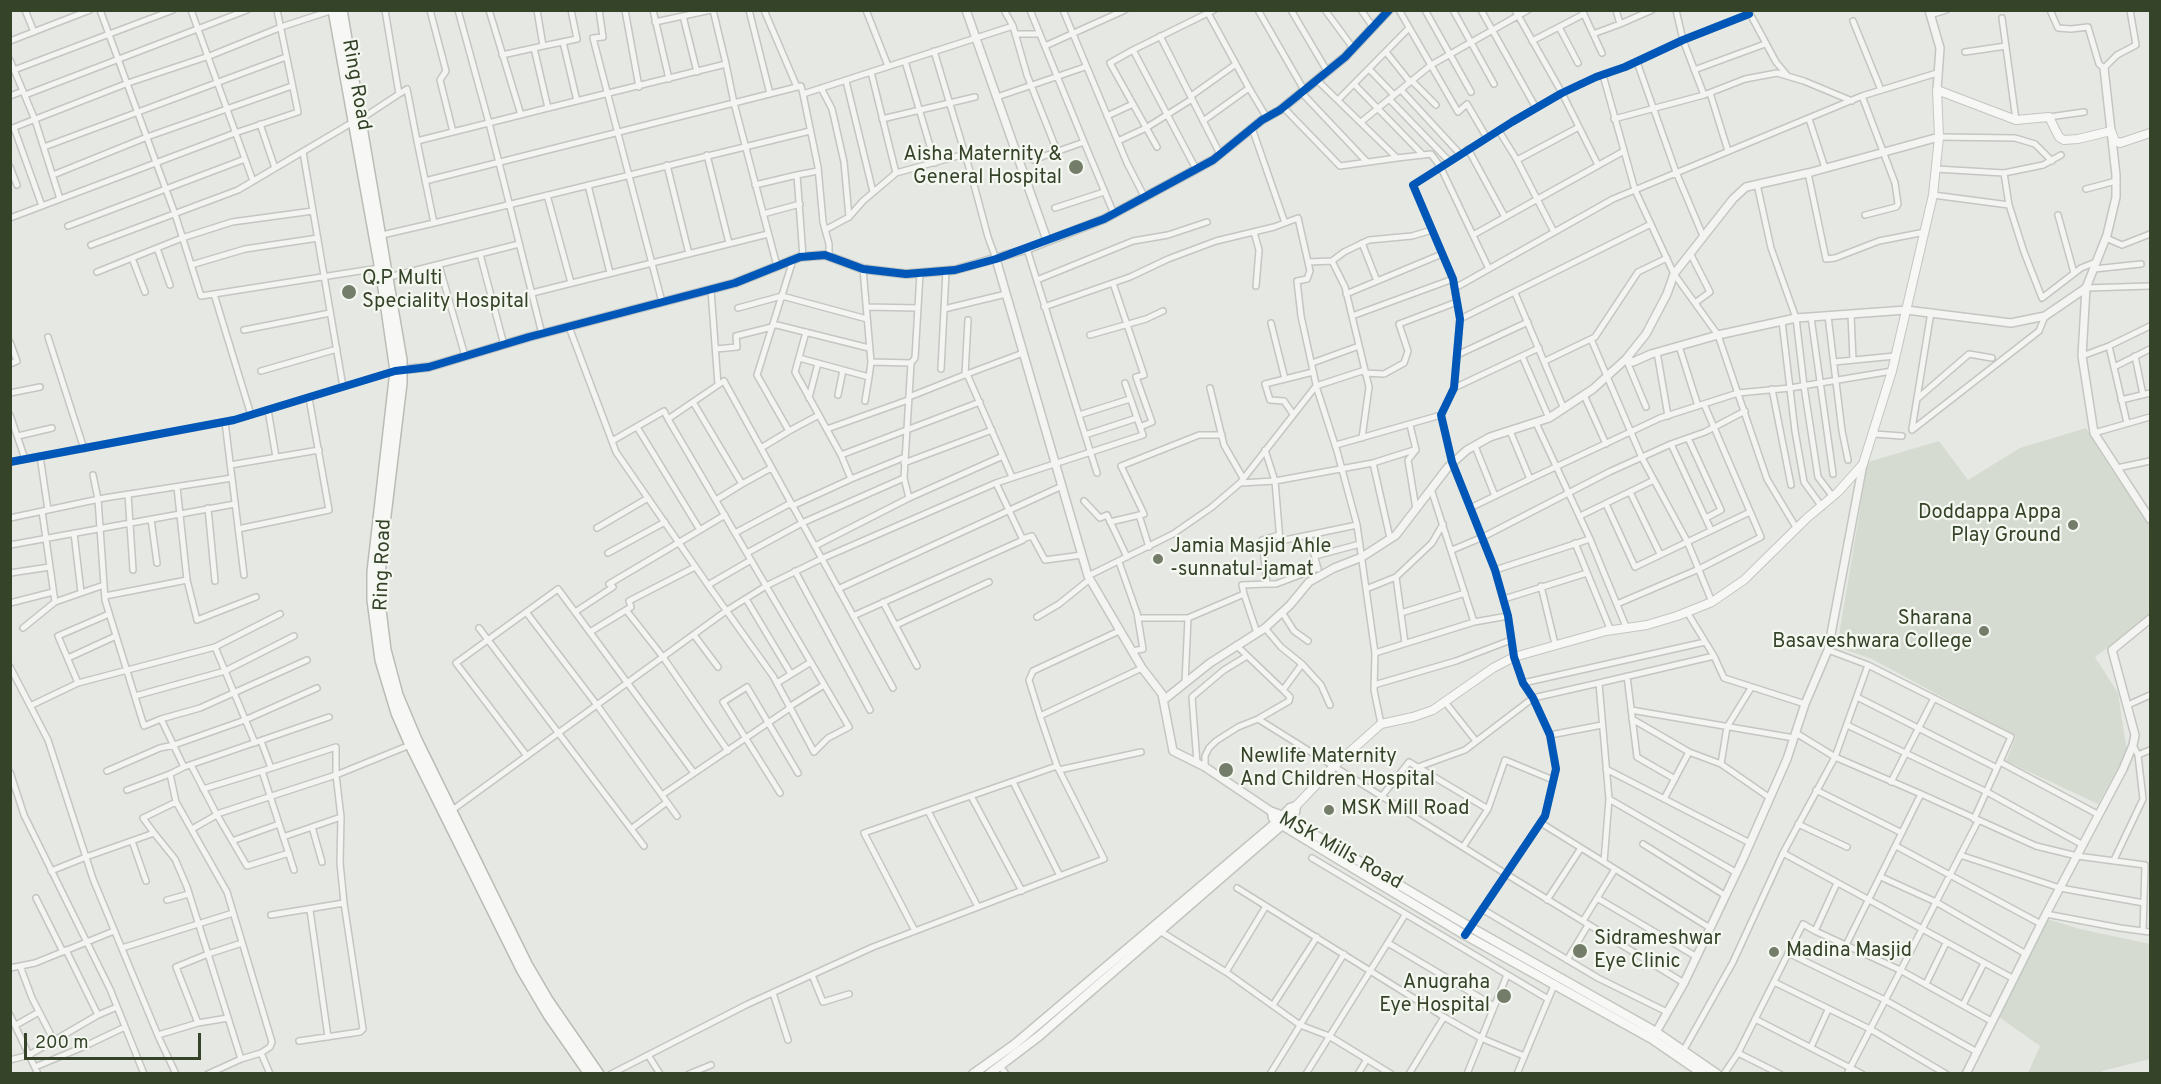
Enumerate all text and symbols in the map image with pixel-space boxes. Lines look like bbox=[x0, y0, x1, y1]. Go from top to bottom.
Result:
street label: Ring Road bbox=[335, 38, 375, 132]
place label: Aisha Maternity & General Hospital bbox=[903, 144, 1062, 191]
marker: Aisha Maternity & General Hospital bbox=[1067, 158, 1085, 176]
place label: Q.P Multi Speciality Hospital bbox=[362, 268, 529, 315]
marker: Q.P Multi Speciality Hospital bbox=[340, 283, 358, 301]
place label: Doddappa Appa Play Ground bbox=[1918, 502, 2061, 549]
marker: Doddappa Appa Play Ground bbox=[2066, 518, 2080, 532]
street label: Ring Road bbox=[370, 519, 398, 611]
place label: Jamia Masjid Ahle -sunnatul-jamat bbox=[1170, 536, 1331, 583]
marker: Jamia Masjid Ahle -sunnatul-jamat bbox=[1151, 552, 1165, 566]
place label: Sharana Basaveshwara College bbox=[1772, 608, 1972, 655]
marker: Sharana Basaveshwara College bbox=[1977, 624, 1991, 638]
place label: Newlife Maternity And Children Hospital bbox=[1240, 746, 1435, 793]
marker: Newlife Maternity And Children Hospital bbox=[1217, 761, 1235, 779]
place label: MSK Mill Road bbox=[1341, 798, 1470, 822]
marker: MSK Mill Road bbox=[1322, 803, 1336, 817]
street label: MSK Mills Road bbox=[1274, 808, 1406, 896]
place label: Sidrameshwar Eye Clinic bbox=[1594, 928, 1721, 975]
place label: Madina Masjid bbox=[1786, 940, 1912, 964]
marker: Sidrameshwar Eye Clinic bbox=[1571, 942, 1589, 960]
marker: Madina Masjid bbox=[1767, 945, 1781, 959]
place label: Anugraha Eye Hospital bbox=[1379, 972, 1490, 1019]
marker: Anugraha Eye Hospital bbox=[1495, 987, 1513, 1005]
scale bar bbox=[27, 1021, 204, 1059]
text: 200 m bbox=[35, 1032, 88, 1055]

